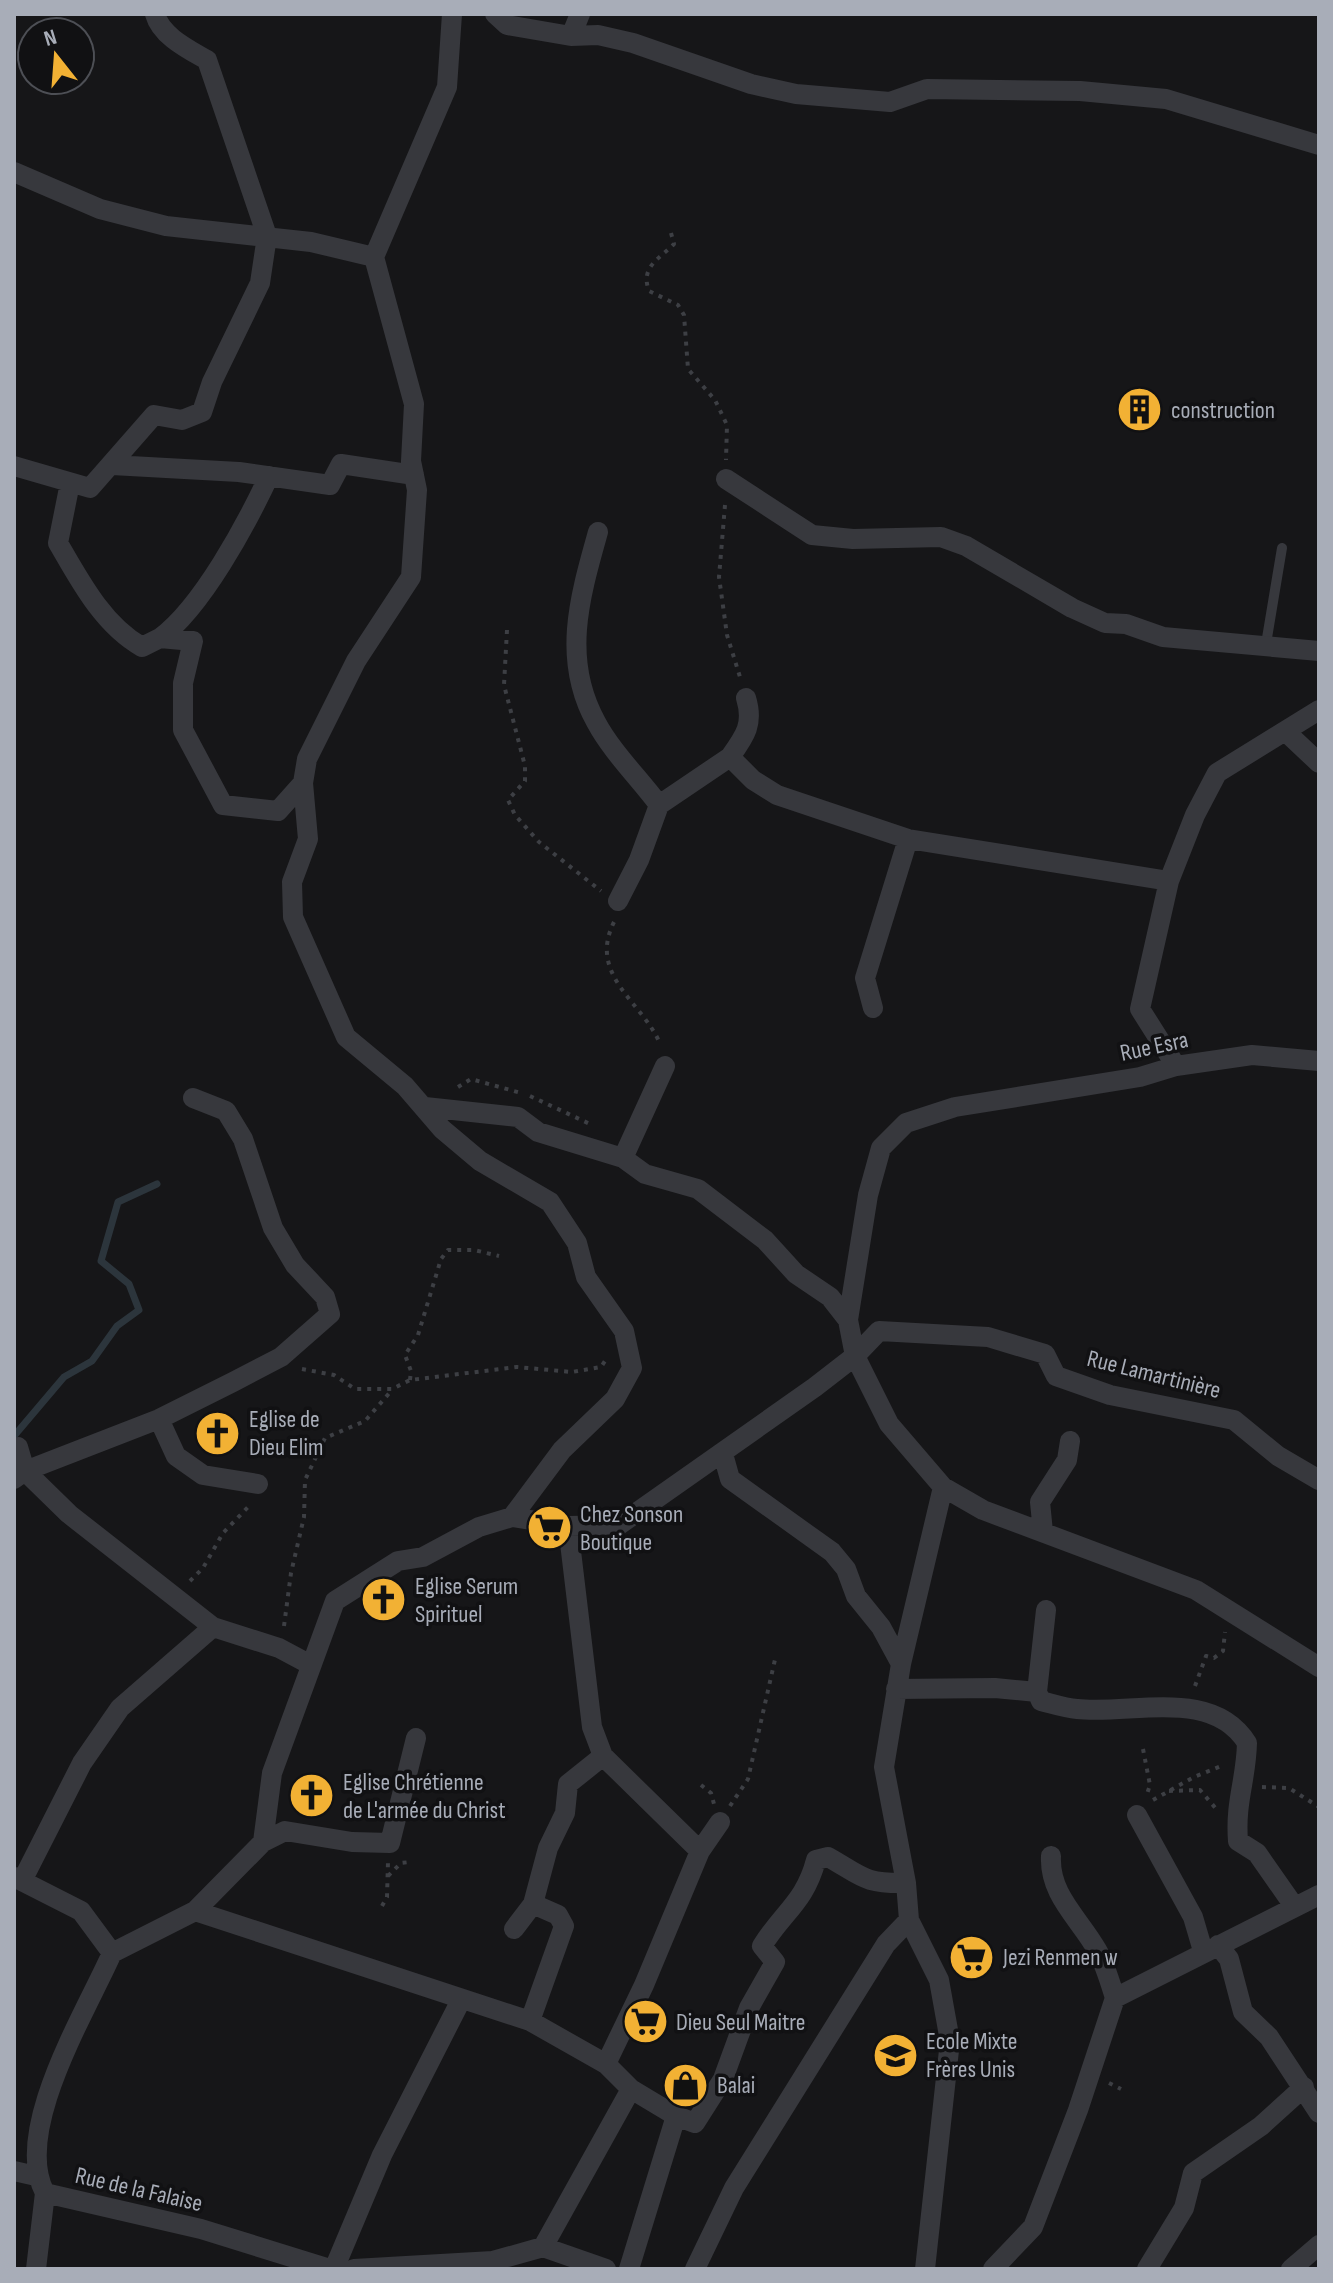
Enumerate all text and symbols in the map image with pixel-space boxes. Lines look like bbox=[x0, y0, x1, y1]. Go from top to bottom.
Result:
north arrow bbox=[16, 16, 96, 96]
text: N bbox=[41, 24, 60, 53]
building icon: construction bbox=[1116, 386, 1164, 434]
place label: construction bbox=[1171, 396, 1275, 425]
street label: Rue Esra bbox=[1117, 1025, 1191, 1068]
street label: Rue Lamartinière bbox=[1084, 1344, 1224, 1405]
place label: Eglise de Dieu Elim bbox=[249, 1405, 324, 1462]
church icon: Eglise de Dieu Elim bbox=[194, 1409, 242, 1457]
place label: Chez Sonson Boutique bbox=[580, 1500, 683, 1557]
supermarket icon: Chez Sonson Boutique bbox=[525, 1504, 573, 1552]
place label: Eglise Serum Spirituel bbox=[415, 1572, 518, 1629]
church icon: Eglise Serum Spirituel bbox=[360, 1576, 408, 1624]
place label: Eglise Chrétienne de L'armée du Christ bbox=[343, 1768, 505, 1825]
church icon: Eglise Chrétienne de L'armée du Christ bbox=[288, 1772, 336, 1820]
supermarket icon: Jezi Renmen w bbox=[948, 1933, 996, 1981]
place label: Jezi Renmen w bbox=[1002, 1943, 1118, 1972]
supermarket icon: Dieu Seul Maitre bbox=[621, 1998, 669, 2046]
place label: Dieu Seul Maitre bbox=[676, 2008, 805, 2037]
place label: Ecole Mixte Frères Unis bbox=[926, 2027, 1018, 2084]
school or university icon: Ecole Mixte Frères Unis bbox=[871, 2031, 919, 2079]
shop icon: Balai bbox=[662, 2061, 710, 2109]
place label: Balai bbox=[717, 2071, 755, 2100]
street label: Rue de la Falaise bbox=[72, 2161, 205, 2218]

